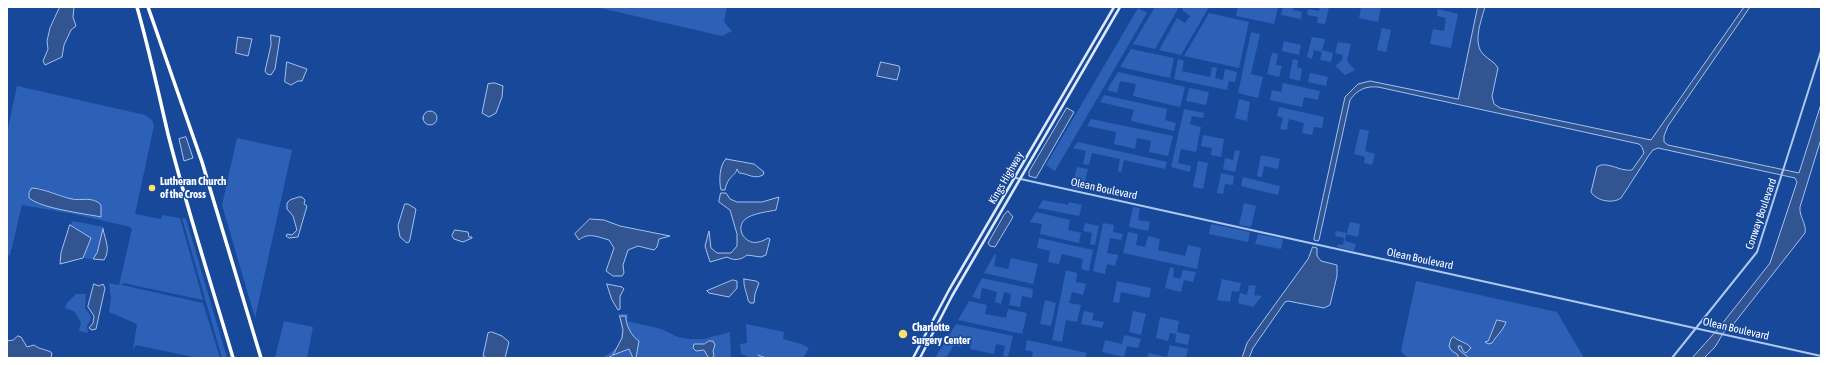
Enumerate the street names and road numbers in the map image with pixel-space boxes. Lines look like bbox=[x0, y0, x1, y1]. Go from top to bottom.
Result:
street label: Kings Highway bbox=[986, 149, 1026, 207]
street label: Olean Boulevard bbox=[1070, 176, 1138, 202]
street label: Conway Boulevard bbox=[1743, 177, 1779, 251]
street label: Olean Boulevard bbox=[1386, 246, 1454, 272]
street label: Olean Boulevard bbox=[1702, 315, 1770, 343]

